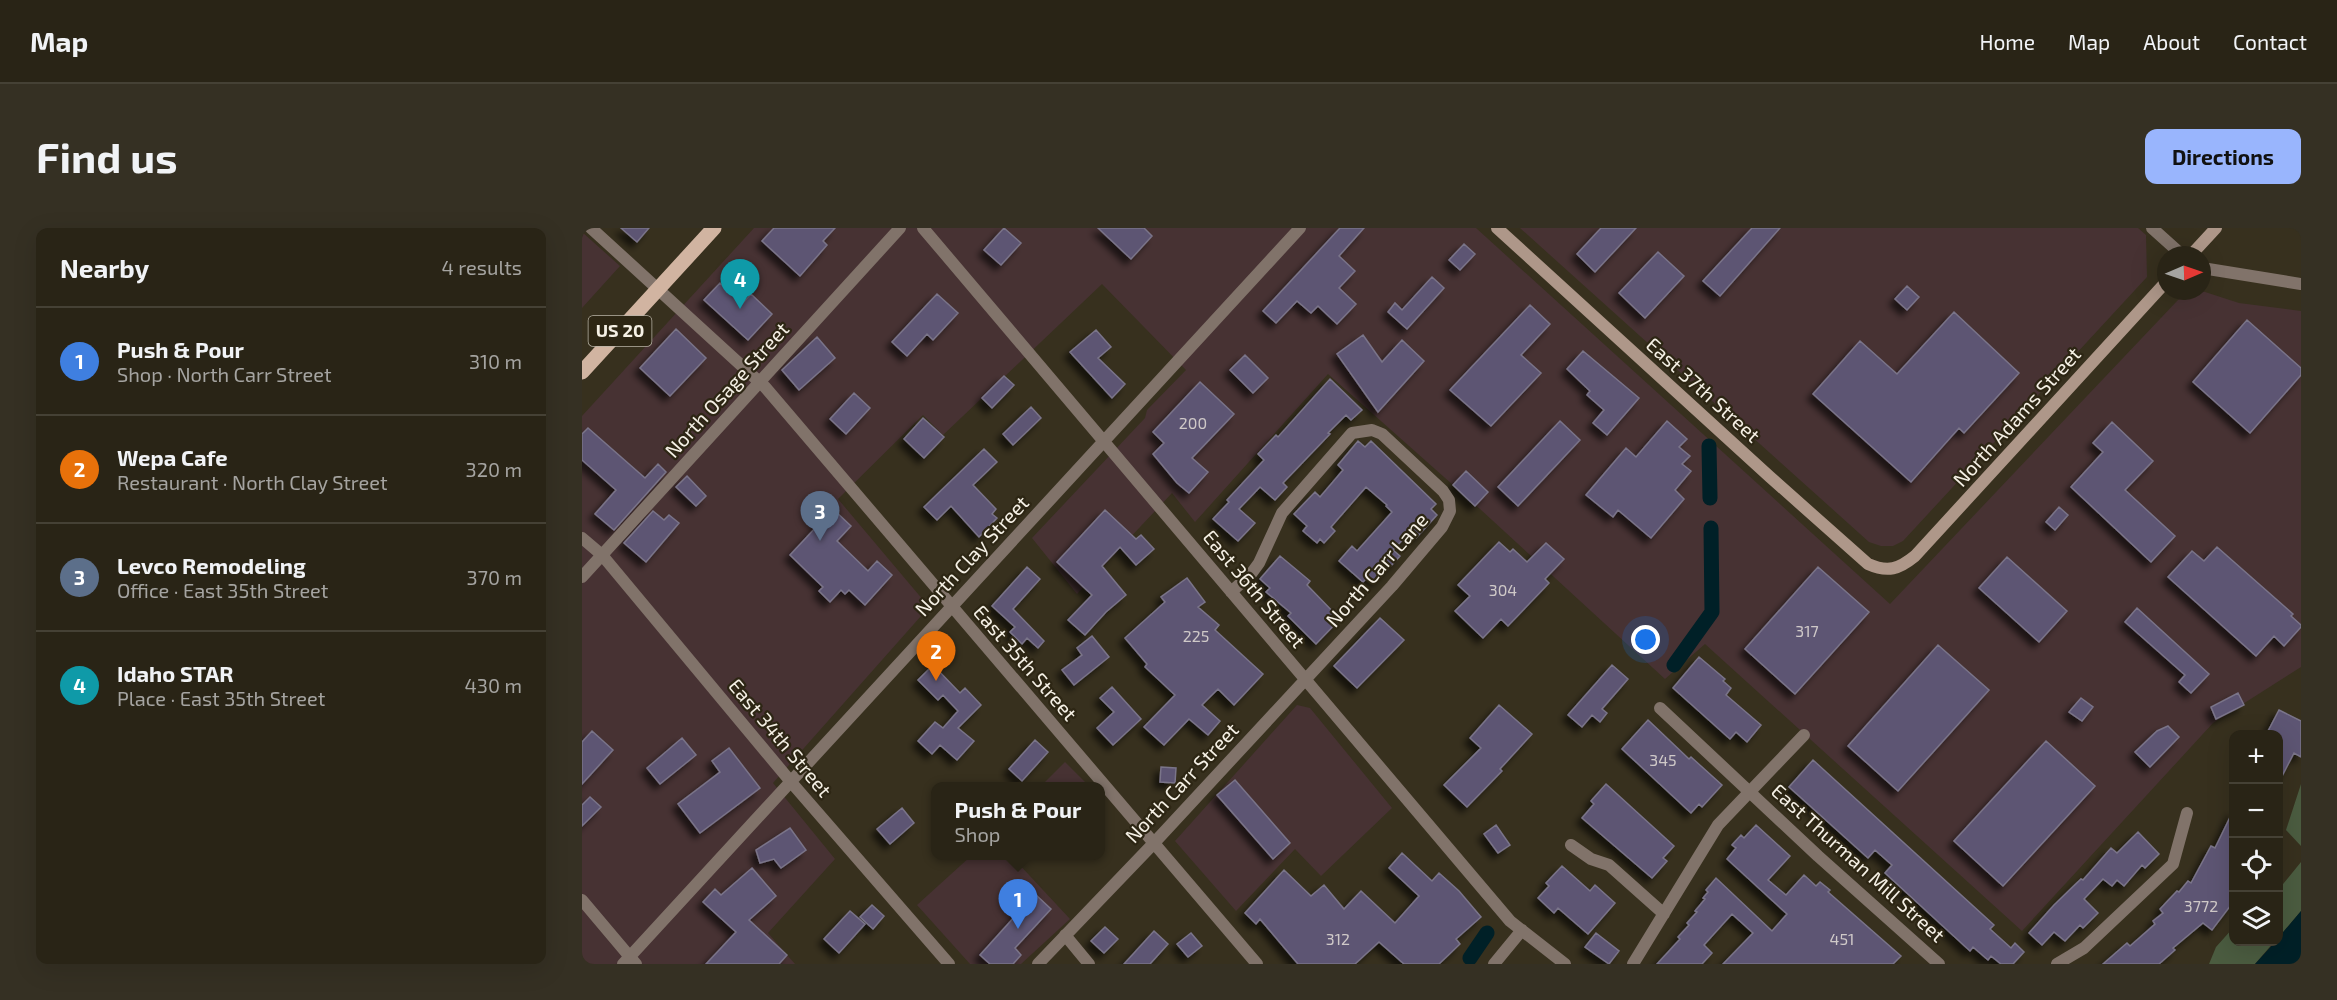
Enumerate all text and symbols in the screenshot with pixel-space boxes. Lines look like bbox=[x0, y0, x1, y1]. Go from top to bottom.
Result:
text: Map bbox=[30, 24, 88, 58]
text: Home bbox=[1979, 29, 2035, 54]
text: Map bbox=[2068, 29, 2110, 54]
text: About bbox=[2143, 29, 2200, 54]
text: Contact bbox=[2233, 29, 2307, 54]
button: Directions bbox=[2145, 129, 2301, 184]
text: Find us bbox=[36, 131, 178, 181]
north arrow bbox=[2157, 246, 2211, 300]
text: Nearby bbox=[60, 252, 149, 283]
text: 4 results bbox=[442, 255, 522, 279]
pin: 4 bbox=[720, 260, 760, 309]
road number: US 20 bbox=[588, 316, 652, 346]
street label: North Osage Street bbox=[659, 317, 793, 462]
street label: East 37th Street bbox=[1642, 332, 1766, 447]
text: Push & Pour bbox=[117, 336, 244, 362]
street label: North Adams Street bbox=[1947, 341, 2085, 491]
text: 1 bbox=[75, 349, 84, 373]
text: 310 m bbox=[469, 349, 522, 373]
text: Shop · North Carr Street bbox=[117, 362, 332, 386]
house number: 200 bbox=[1179, 413, 1207, 432]
text: Wepa Cafe bbox=[117, 444, 228, 470]
text: 2 bbox=[74, 457, 85, 481]
text: 320 m bbox=[466, 457, 522, 481]
text: Restaurant · North Clay Street bbox=[117, 470, 388, 494]
street label: North Clay Street bbox=[909, 490, 1033, 620]
pin: 3 bbox=[800, 492, 840, 541]
street label: North Carr Lane bbox=[1320, 507, 1432, 631]
street label: East 36th Street bbox=[1199, 525, 1311, 652]
text: Levco Remodeling bbox=[117, 552, 306, 578]
text: 3 bbox=[74, 565, 85, 589]
text: 370 m bbox=[467, 565, 522, 589]
text: Office · East 35th Street bbox=[117, 578, 328, 602]
house number: 304 bbox=[1489, 580, 1517, 599]
street label: East 35th Street bbox=[969, 600, 1083, 725]
house number: 317 bbox=[1795, 621, 1819, 640]
your location bbox=[1631, 625, 1660, 654]
house number: 225 bbox=[1183, 626, 1209, 645]
pin: 2 bbox=[916, 632, 956, 681]
text: Idaho STAR bbox=[117, 660, 234, 686]
text: 4 bbox=[73, 673, 86, 697]
text: 430 m bbox=[465, 673, 522, 697]
street label: East 34th Street bbox=[724, 673, 837, 802]
text: Place · East 35th Street bbox=[117, 686, 325, 710]
street label: North Carr Street bbox=[1120, 717, 1243, 847]
map controls bbox=[2229, 730, 2283, 946]
button: + bbox=[2229, 730, 2283, 784]
house number: 345 bbox=[1649, 750, 1677, 769]
street label: East Thurman Mill Street bbox=[1767, 778, 1951, 947]
popup bbox=[931, 782, 1105, 860]
button: − bbox=[2229, 784, 2283, 838]
text: Push & Pour bbox=[955, 796, 1081, 822]
text: Shop bbox=[955, 822, 1000, 846]
button: locate bbox=[2229, 838, 2283, 892]
pin: 1 bbox=[998, 880, 1038, 929]
button: layers bbox=[2229, 892, 2283, 946]
house number: 3772 bbox=[2184, 896, 2218, 915]
house number: 312 bbox=[1326, 929, 1350, 948]
house number: 451 bbox=[1830, 929, 1854, 948]

